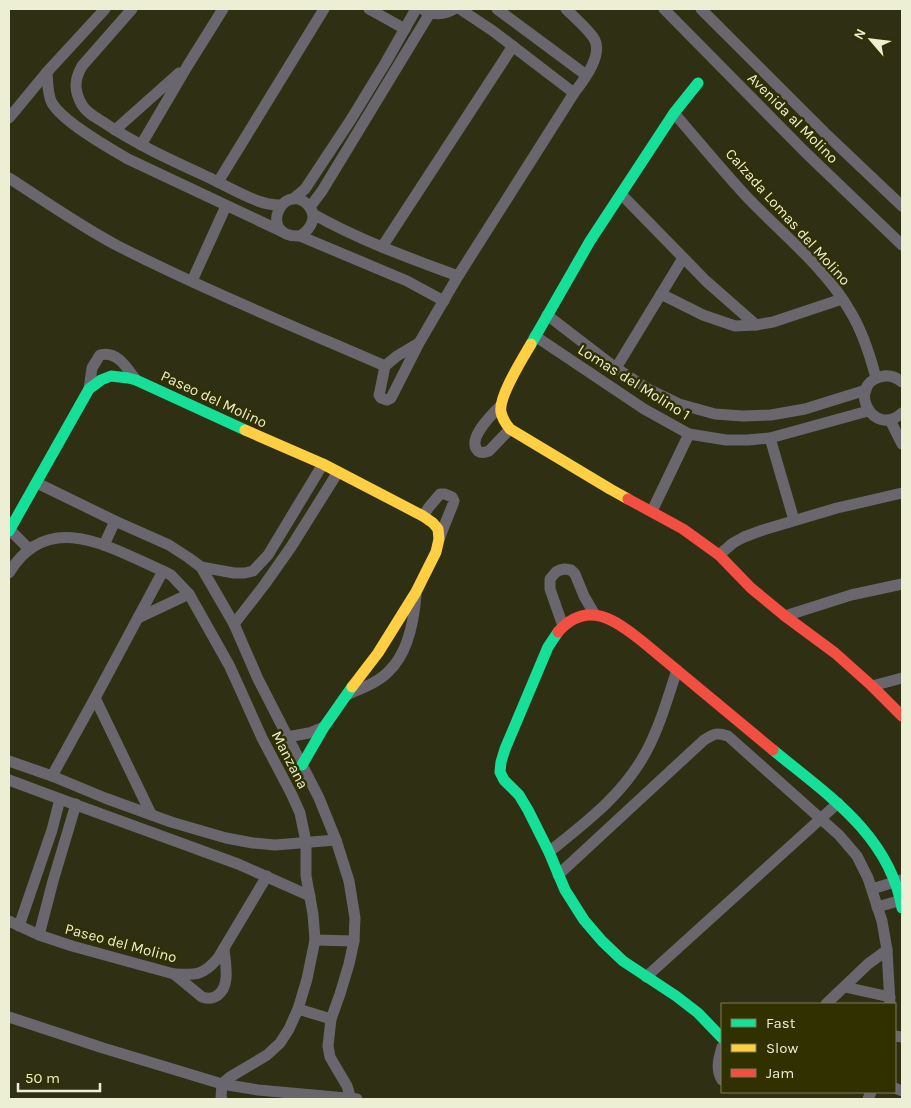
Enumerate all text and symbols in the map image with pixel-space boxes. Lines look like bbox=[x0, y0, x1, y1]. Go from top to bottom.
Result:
north arrow bbox=[846, 15, 896, 65]
text: N bbox=[850, 26, 870, 43]
street label: Avenida al Molino bbox=[744, 69, 842, 167]
street label: Calzada Lomas del Molino bbox=[722, 145, 854, 289]
street label: Lomas del Molino 1 bbox=[575, 340, 693, 424]
street label: Paseo del Molino bbox=[158, 367, 270, 431]
street label: Manzana bbox=[268, 728, 312, 792]
street label: Paseo del Molino bbox=[63, 919, 179, 967]
legend bbox=[721, 1003, 896, 1093]
text: Fast bbox=[766, 1014, 796, 1032]
text: Slow bbox=[766, 1039, 798, 1057]
scale bar bbox=[18, 1060, 100, 1092]
text: Jam bbox=[766, 1064, 794, 1082]
text: 50 m bbox=[25, 1069, 60, 1087]

